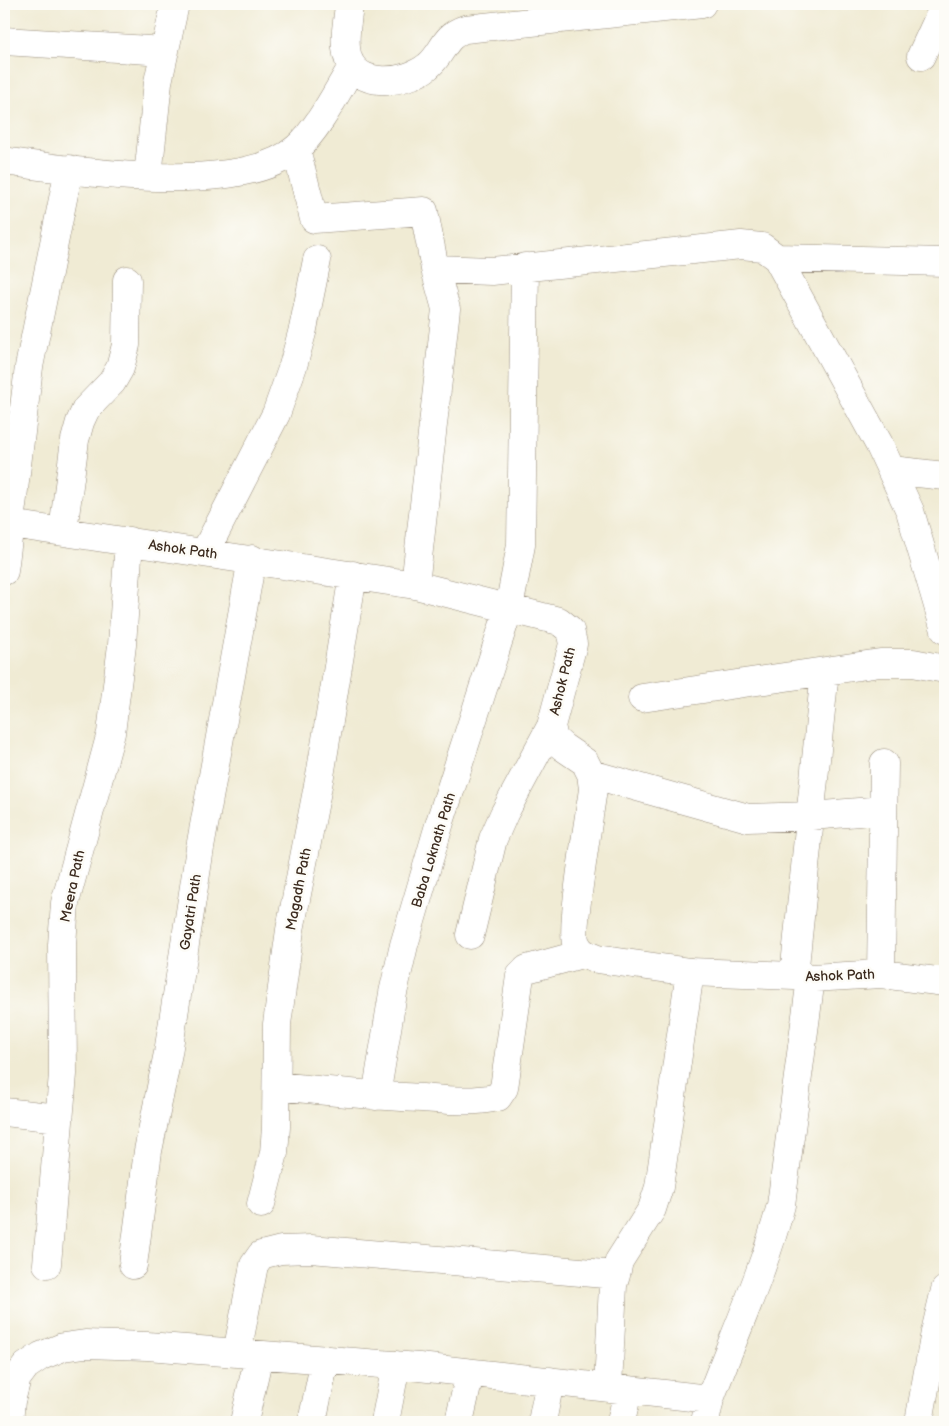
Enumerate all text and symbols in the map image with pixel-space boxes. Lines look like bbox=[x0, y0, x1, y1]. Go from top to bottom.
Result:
street label: Ashok Path bbox=[147, 536, 219, 563]
street label: Ashok Path bbox=[546, 645, 579, 717]
street label: Baba Loknath Path bbox=[408, 790, 459, 910]
street label: Magadh Path bbox=[282, 846, 315, 932]
street label: Meera Path bbox=[57, 848, 88, 924]
street label: Gayatri Path bbox=[176, 873, 205, 951]
street label: Ashok Path bbox=[805, 966, 875, 985]

